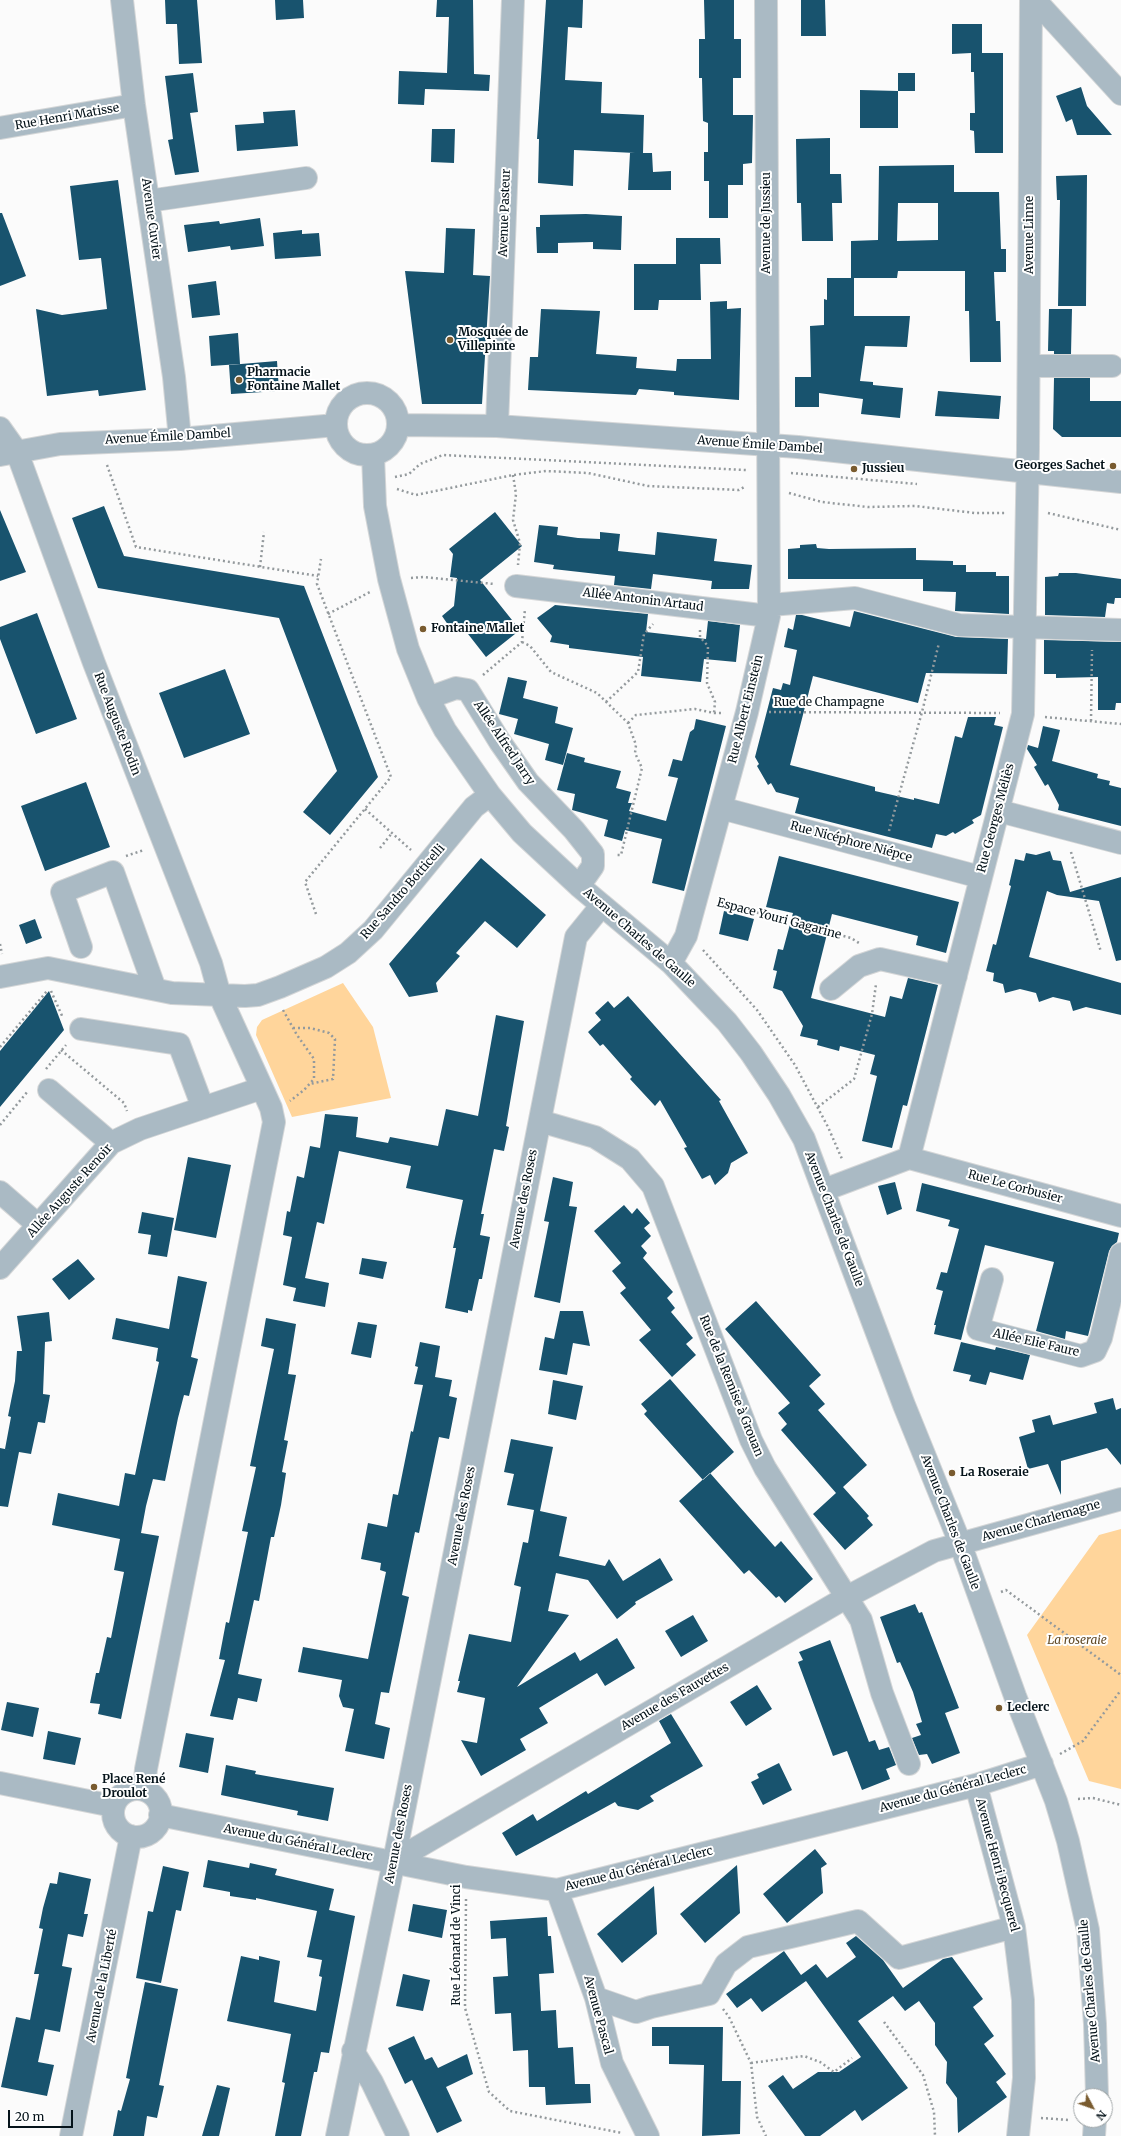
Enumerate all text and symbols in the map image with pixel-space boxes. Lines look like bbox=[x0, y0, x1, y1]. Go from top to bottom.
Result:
street label: Rue Henri Matisse bbox=[14, 101, 120, 133]
street label: Avenue Pasteur bbox=[496, 169, 514, 257]
street label: Avenue de Jussieu bbox=[760, 172, 774, 274]
street label: Avenue Cuvier bbox=[138, 177, 164, 261]
street label: Avenue Linne bbox=[1023, 196, 1037, 274]
place label: Mosquée de Villepinte bbox=[458, 326, 528, 354]
marker: Mosquée de Villepinte bbox=[445, 335, 455, 345]
place label: Pharmacie Fontaine Mallet bbox=[247, 366, 340, 394]
marker: Pharmacie Fontaine Mallet bbox=[234, 375, 244, 385]
street label: Avenue Émile Dambel bbox=[105, 427, 231, 447]
street label: Avenue Émile Dambel bbox=[697, 433, 823, 457]
place label: Georges Sachet bbox=[1014, 459, 1105, 473]
marker: Georges Sachet bbox=[1108, 461, 1118, 471]
place label: Jussieu bbox=[862, 462, 904, 476]
marker: Jussieu bbox=[849, 464, 859, 474]
street label: Allée Antonin Artaud bbox=[582, 585, 704, 615]
place label: Fontaine Mallet bbox=[431, 622, 524, 636]
marker: Fontaine Mallet bbox=[418, 624, 428, 634]
street label: Rue Albert Einstein bbox=[726, 653, 766, 765]
street label: Rue Auguste Rodin bbox=[91, 670, 143, 778]
street label: Rue de Champagne bbox=[774, 696, 884, 710]
street label: Allée Alfred Jarry bbox=[470, 698, 538, 788]
street label: Rue Georges Méliès bbox=[974, 762, 1018, 874]
street label: Rue Nicéphore Niépce bbox=[789, 819, 913, 865]
street label: Rue Sandro Botticelli bbox=[358, 842, 448, 942]
street label: Avenue Charles de Gaulle bbox=[580, 885, 698, 991]
street label: Espace Youri Gagarine bbox=[715, 895, 843, 943]
street label: Allée Auguste Renoir bbox=[24, 1142, 116, 1240]
street label: Avenue des Roses bbox=[507, 1148, 541, 1250]
street label: Avenue Charles de Gaulle bbox=[802, 1149, 866, 1289]
street label: Rue Le Corbusier bbox=[966, 1167, 1064, 1207]
street label: Rue de la Remise à Grouan bbox=[696, 1313, 766, 1459]
street label: Allée Elie Faure bbox=[991, 1326, 1081, 1360]
street label: Avenue Charles de Gaulle bbox=[918, 1452, 982, 1592]
street label: Avenue des Roses bbox=[445, 1465, 479, 1567]
place label: La Roseraie bbox=[960, 1466, 1029, 1480]
marker: La Roseraie bbox=[947, 1468, 957, 1478]
street label: Avenue Charlemagne bbox=[980, 1497, 1102, 1545]
park label: La roseraie bbox=[1047, 1634, 1107, 1648]
street label: Avenue des Fauvettes bbox=[618, 1660, 732, 1734]
place label: Leclerc bbox=[1007, 1701, 1049, 1715]
marker: Leclerc bbox=[994, 1703, 1004, 1713]
street label: Avenue du Général Leclerc bbox=[878, 1762, 1028, 1816]
place label: Place René Droulot bbox=[102, 1773, 166, 1801]
marker: Place René Droulot bbox=[89, 1782, 99, 1792]
street label: Avenue des Roses bbox=[382, 1783, 416, 1885]
street label: Avenue Henri Becquerel bbox=[972, 1797, 1022, 1933]
street label: Avenue du Général Leclerc bbox=[222, 1821, 374, 1865]
street label: Avenue du Général Leclerc bbox=[564, 1844, 714, 1894]
street label: Rue Léonard de Vinci bbox=[450, 1884, 464, 2006]
street label: Avenue Charles de Gaulle bbox=[1077, 1919, 1103, 2063]
street label: Avenue de la Liberté bbox=[84, 1928, 120, 2044]
street label: Avenue Pascal bbox=[581, 1974, 615, 2056]
north arrow bbox=[1073, 2088, 1113, 2128]
scale bar bbox=[10, 2102, 75, 2128]
text: N bbox=[1093, 2107, 1109, 2123]
text: 20 m bbox=[15, 2109, 44, 2124]

